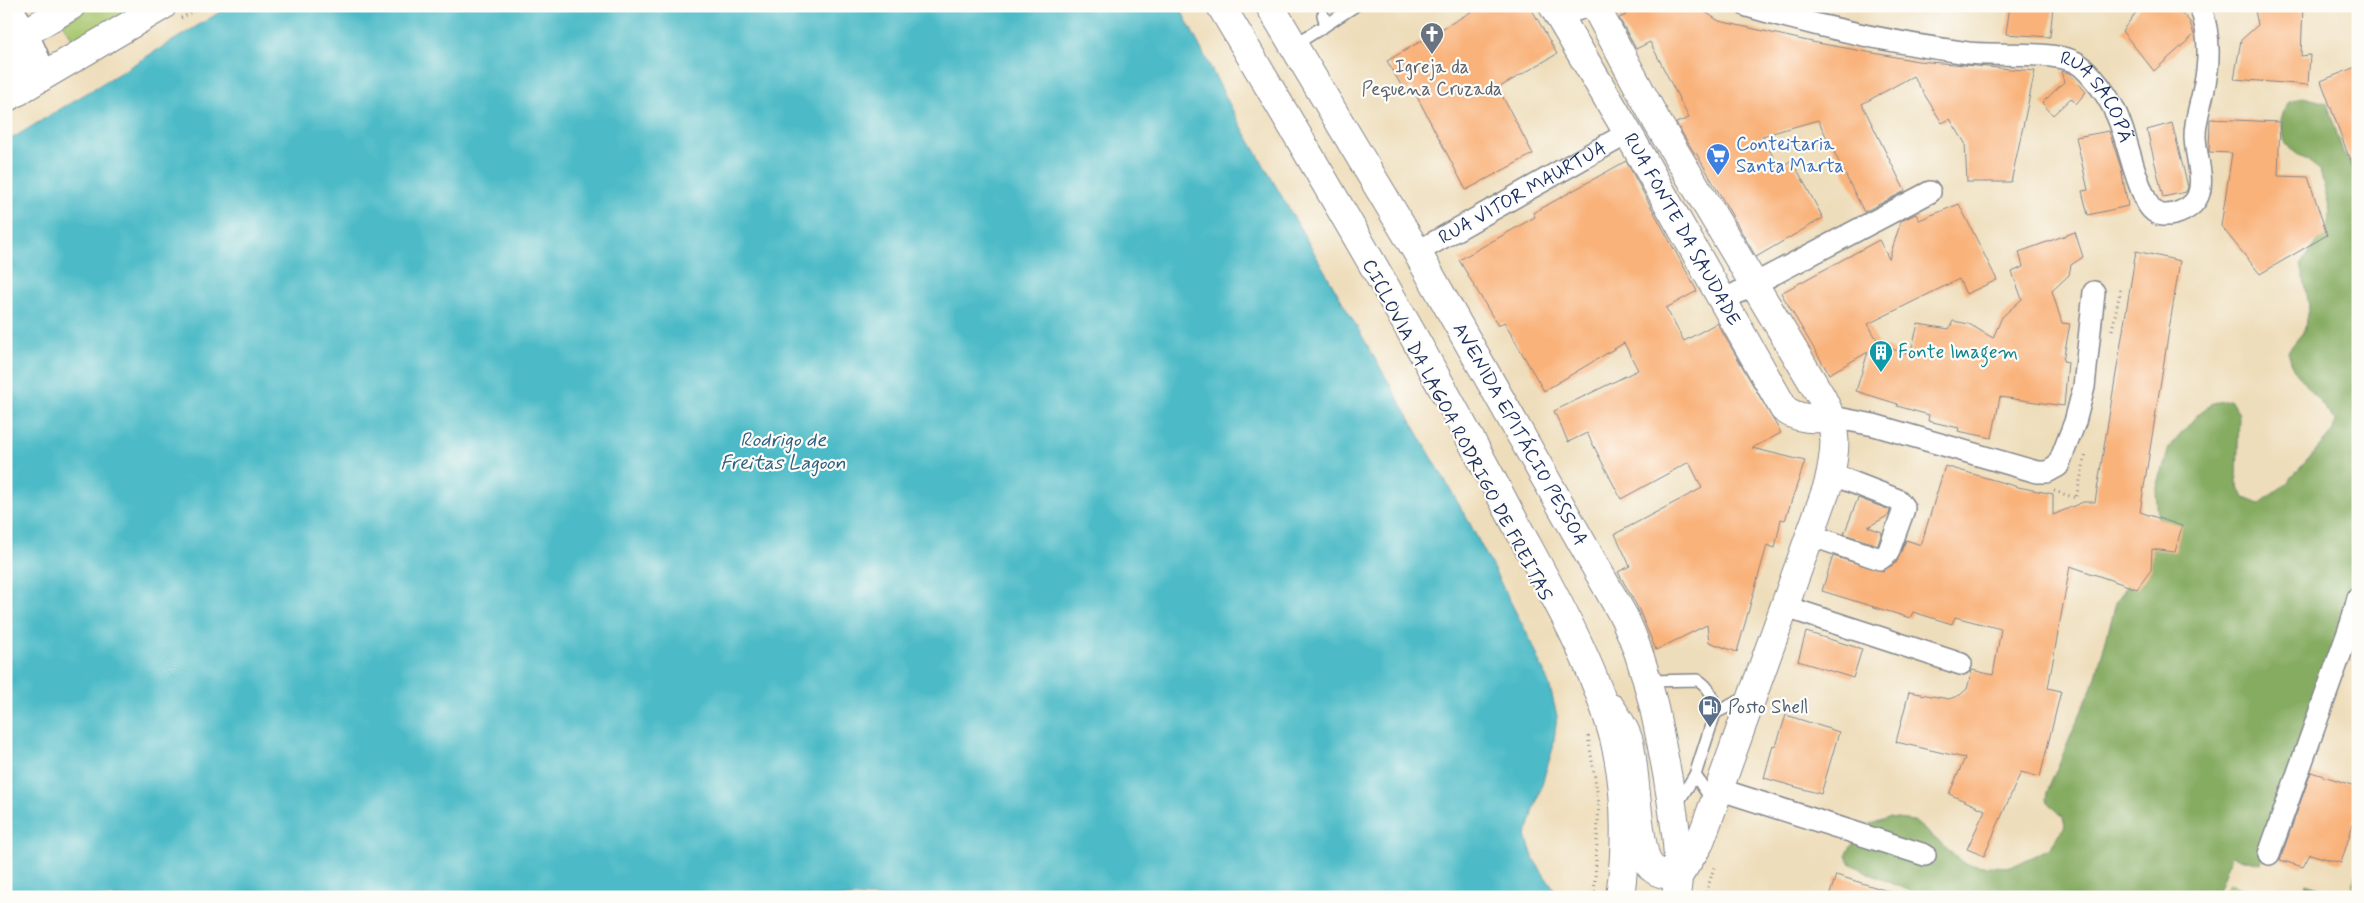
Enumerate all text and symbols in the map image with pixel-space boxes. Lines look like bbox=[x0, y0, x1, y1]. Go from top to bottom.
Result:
church icon: Igreja da Pequena Cruzada bbox=[1419, 21, 1445, 55]
street label: RUA SACOPÃ bbox=[2058, 45, 2138, 146]
place label: Igreja da Pequena Cruzada bbox=[1361, 55, 1503, 102]
street label: RUA FONTE DA SAUDADE bbox=[1618, 128, 1747, 330]
place label: Conteitaria Santa Marta bbox=[1736, 132, 1844, 179]
street label: RUA VITOR MAURTUA bbox=[1434, 135, 1611, 250]
supermarket icon: Conteitaria Santa Marta bbox=[1705, 142, 1731, 176]
street label: CICLOVIA DA LAGOA RODRIGO DE FREITAS bbox=[1356, 255, 1558, 605]
street label: AVENIDA EPITÁCIO PESSOA bbox=[1447, 318, 1593, 550]
building icon: Fonte Imagem bbox=[1868, 339, 1894, 373]
place label: Fonte Imagem bbox=[1898, 340, 2018, 368]
water label: Rodrigo de Freitas Lagoon bbox=[720, 427, 846, 477]
fuel station icon: Posto Shell bbox=[1697, 694, 1723, 728]
place label: Posto Shell bbox=[1728, 695, 1809, 720]

